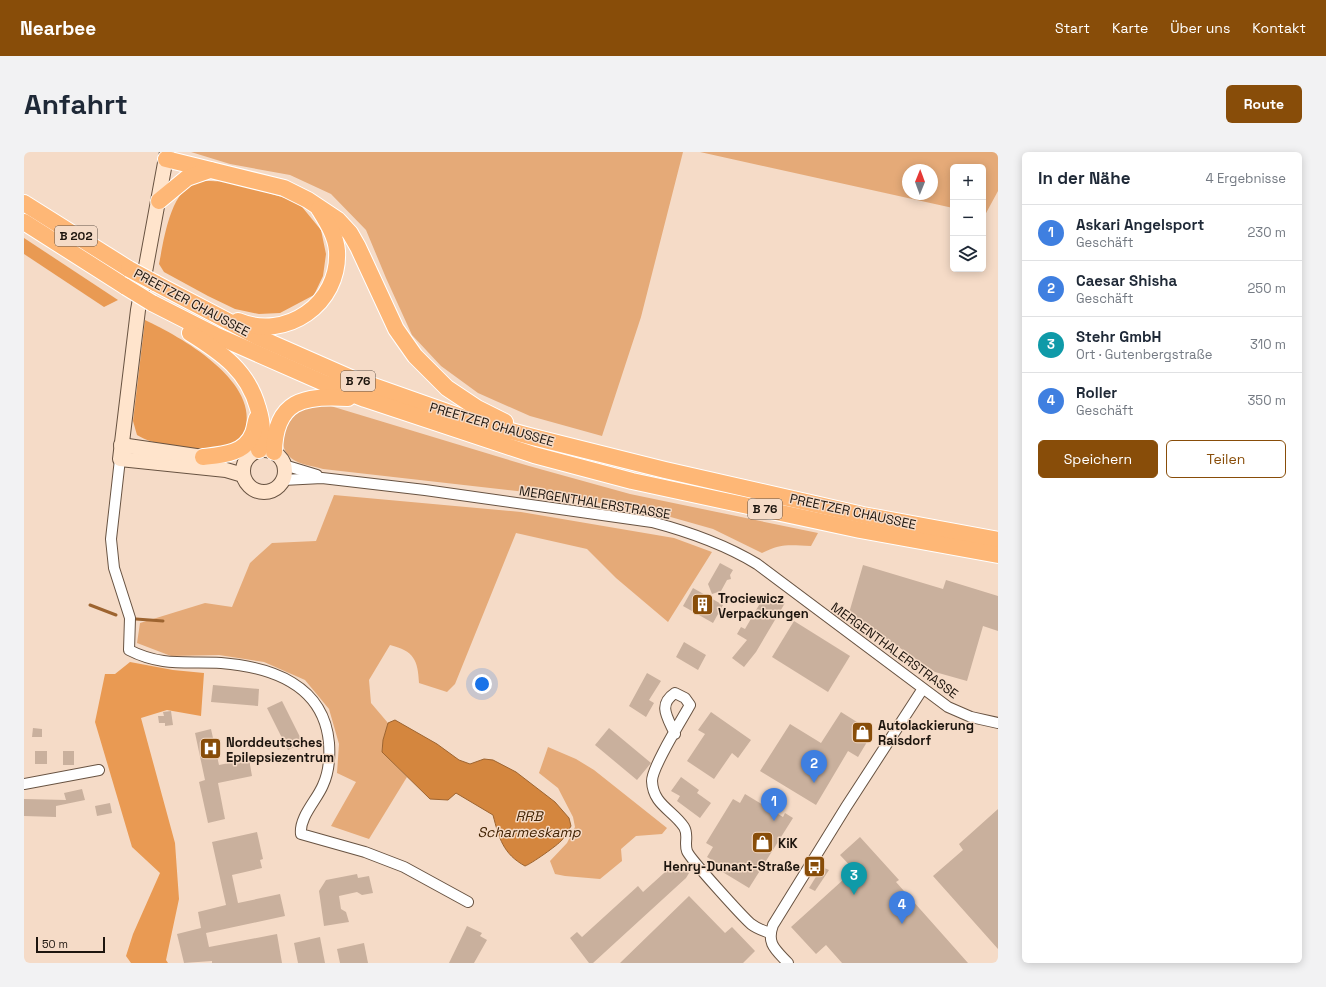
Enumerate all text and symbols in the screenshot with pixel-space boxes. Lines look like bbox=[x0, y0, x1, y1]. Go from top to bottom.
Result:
text: Nearbee bbox=[20, 16, 96, 41]
text: Start bbox=[1055, 19, 1090, 37]
text: Karte bbox=[1112, 19, 1148, 37]
text: Über uns bbox=[1170, 19, 1230, 37]
text: Kontakt bbox=[1252, 19, 1306, 37]
button: Route bbox=[1226, 85, 1302, 123]
text: Anfahrt bbox=[24, 86, 128, 122]
north arrow bbox=[902, 164, 938, 200]
map controls bbox=[950, 164, 986, 272]
button: + bbox=[950, 164, 986, 200]
text: In der Nähe bbox=[1038, 167, 1130, 189]
text: 4 Ergebnisse bbox=[1206, 170, 1286, 187]
button: − bbox=[950, 200, 986, 236]
text: Askari Angelsport bbox=[1076, 215, 1204, 234]
text: 1 bbox=[1048, 224, 1054, 241]
text: 230 m bbox=[1248, 224, 1286, 241]
road number: B 202 bbox=[55, 226, 97, 246]
text: Geschäft bbox=[1076, 234, 1133, 251]
button: layers bbox=[950, 236, 986, 272]
street label: PREETZER CHAUSSEE bbox=[131, 265, 253, 340]
text: Caesar Shisha bbox=[1076, 271, 1177, 290]
text: 2 bbox=[1047, 280, 1055, 297]
text: 250 m bbox=[1248, 280, 1286, 297]
text: Geschäft bbox=[1076, 290, 1133, 307]
text: Stehr GmbH bbox=[1076, 327, 1161, 346]
text: 3 bbox=[1047, 336, 1055, 353]
text: 310 m bbox=[1250, 336, 1286, 353]
text: Ort · Gutenbergstraße bbox=[1076, 346, 1212, 363]
road number: B 76 bbox=[341, 371, 375, 391]
text: Roller bbox=[1076, 383, 1117, 402]
text: 4 bbox=[1047, 392, 1055, 409]
text: 350 m bbox=[1248, 392, 1286, 409]
street label: PREETZER CHAUSSEE bbox=[428, 399, 556, 450]
text: Geschäft bbox=[1076, 402, 1133, 419]
button: Speichern bbox=[1038, 440, 1158, 478]
button: Teilen bbox=[1166, 440, 1286, 478]
street label: MERGENTHALERSTRASSE bbox=[518, 482, 672, 523]
street label: PREETZER CHAUSSEE bbox=[788, 490, 918, 533]
road number: B 76 bbox=[748, 499, 782, 519]
place label: Trociewicz Verpackungen bbox=[718, 590, 809, 622]
building icon: Trociewicz Verpackungen bbox=[690, 592, 716, 618]
street label: MERGENTHALERSTRASSE bbox=[828, 599, 962, 702]
your location bbox=[472, 674, 492, 694]
place label: Autolackierung Raisdorf bbox=[878, 717, 974, 749]
shop icon: Autolackierung Raisdorf bbox=[850, 719, 876, 745]
place label: Norddeutsches Epilepsiezentrum bbox=[226, 734, 334, 766]
hospital icon: Norddeutsches Epilepsiezentrum bbox=[197, 736, 223, 762]
pin: 2 bbox=[801, 750, 827, 783]
pin: 1 bbox=[761, 788, 787, 821]
water label: RRB Scharmeskamp bbox=[477, 807, 582, 841]
shop icon: KiK bbox=[749, 830, 775, 856]
place label: KiK bbox=[778, 835, 799, 852]
bus stop icon: Henry-Dunant-Straße bbox=[802, 853, 828, 879]
place label: Henry-Dunant-Straße bbox=[664, 858, 800, 875]
pin: 3 bbox=[841, 862, 867, 895]
pin: 4 bbox=[889, 891, 915, 924]
scale bar bbox=[36, 935, 105, 954]
text: 50 m bbox=[42, 937, 68, 951]

